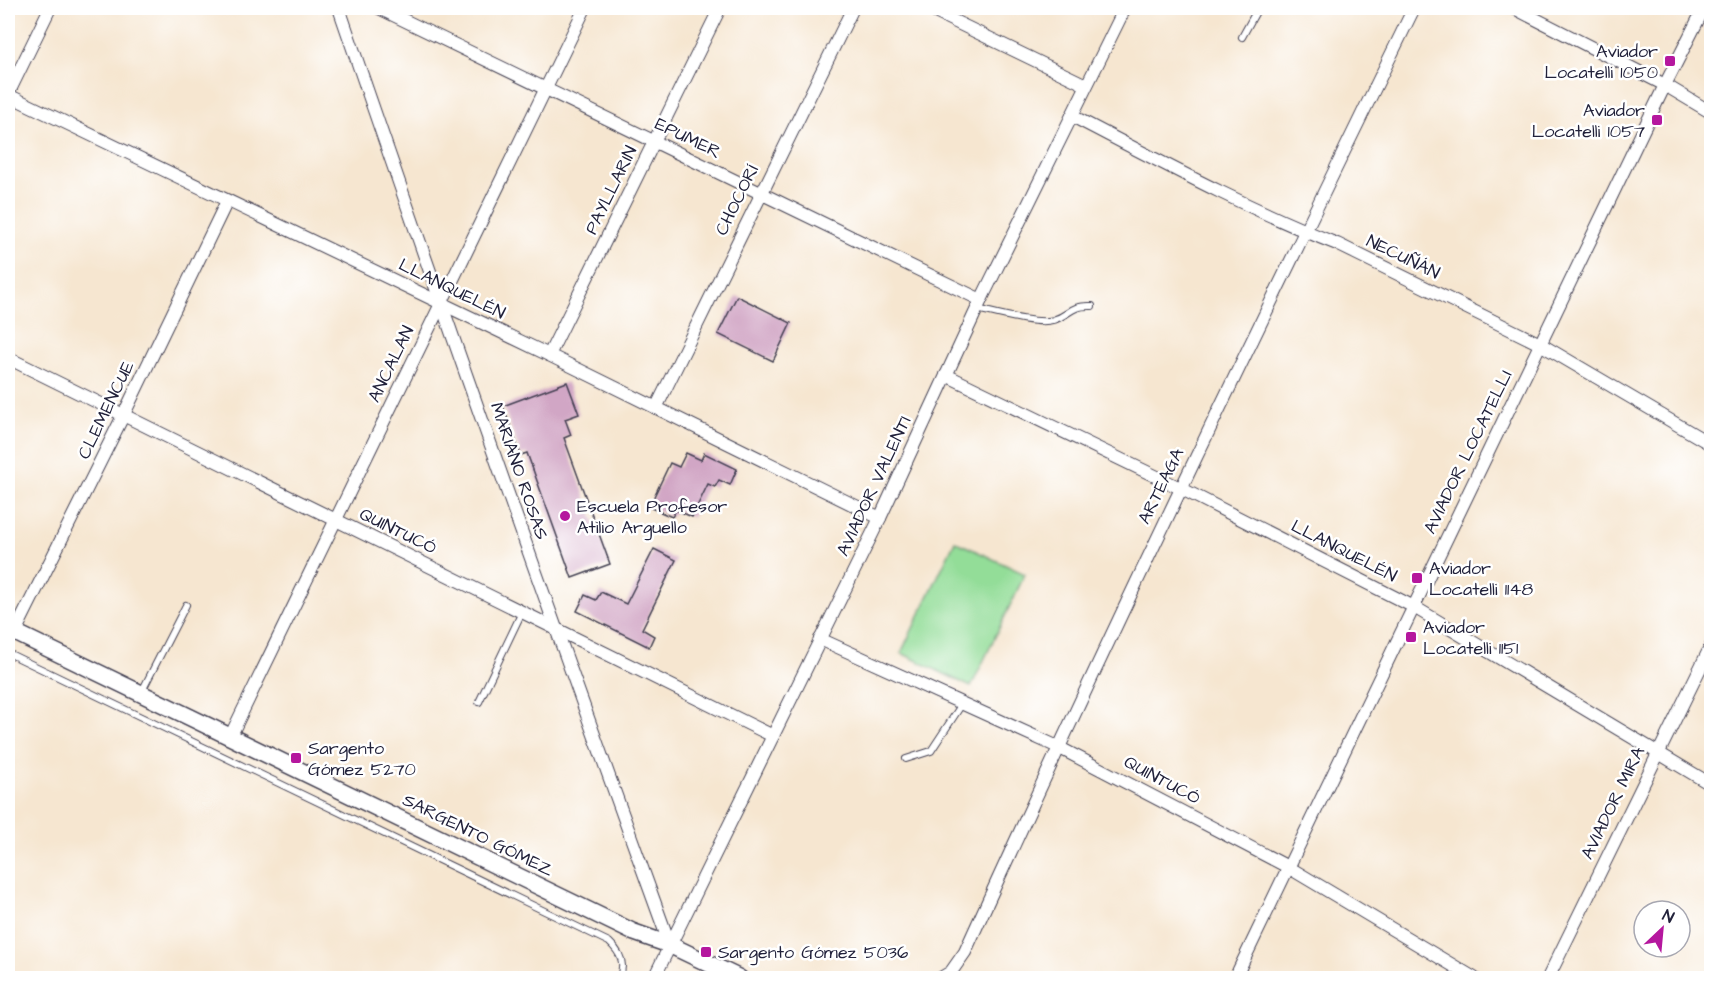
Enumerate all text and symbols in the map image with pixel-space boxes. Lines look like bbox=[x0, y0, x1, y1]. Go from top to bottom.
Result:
place label: Aviador Locatelli 1050 bbox=[1544, 39, 1658, 85]
marker: Aviador Locatelli 1050 bbox=[1663, 54, 1677, 68]
place label: Aviador Locatelli 1057 bbox=[1532, 98, 1645, 144]
street label: EPUMER bbox=[651, 111, 725, 165]
marker: Aviador Locatelli 1057 bbox=[1650, 113, 1664, 127]
street label: PAYLLARIN bbox=[579, 141, 643, 239]
street label: CHOCORÍ bbox=[709, 160, 765, 240]
street label: NECUÑÁN bbox=[1362, 228, 1444, 286]
street label: LLANQUELÉN bbox=[395, 252, 509, 326]
street label: ANCALAN bbox=[362, 322, 420, 406]
street label: CLEMENCUE bbox=[71, 356, 141, 463]
street label: AVIADOR LOCATELLI bbox=[1417, 366, 1519, 538]
street label: MARIANO ROSAS bbox=[484, 399, 554, 543]
street label: AVIADOR VALENTI bbox=[831, 412, 917, 560]
street label: ARTEAGA bbox=[1132, 443, 1190, 528]
place label: Escuela Profesor Atilio Arguello bbox=[577, 494, 727, 541]
street label: QUINTUCÓ bbox=[355, 502, 441, 560]
marker: Escuela Profesor Atilio Arguello bbox=[558, 509, 572, 523]
street label: LLANQUELÉN bbox=[1287, 514, 1401, 588]
place label: Aviador Locatelli 1148 bbox=[1429, 556, 1534, 602]
marker: Aviador Locatelli 1148 bbox=[1410, 571, 1424, 585]
place label: Aviador Locatelli 1151 bbox=[1423, 615, 1518, 661]
marker: Aviador Locatelli 1151 bbox=[1404, 630, 1418, 644]
place label: Sargento Gómez 5270 bbox=[308, 736, 416, 782]
street label: AVIADOR MIRA bbox=[1575, 742, 1651, 864]
street label: QUINTUCÓ bbox=[1119, 749, 1205, 811]
marker: Sargento Gómez 5270 bbox=[289, 751, 303, 765]
street label: SARGENTO GÓMEZ bbox=[398, 788, 558, 882]
north arrow bbox=[1632, 899, 1692, 959]
text: N bbox=[1659, 904, 1677, 929]
place label: Sargento Gómez 5036 bbox=[718, 940, 908, 966]
marker: Sargento Gómez 5036 bbox=[699, 945, 713, 959]

